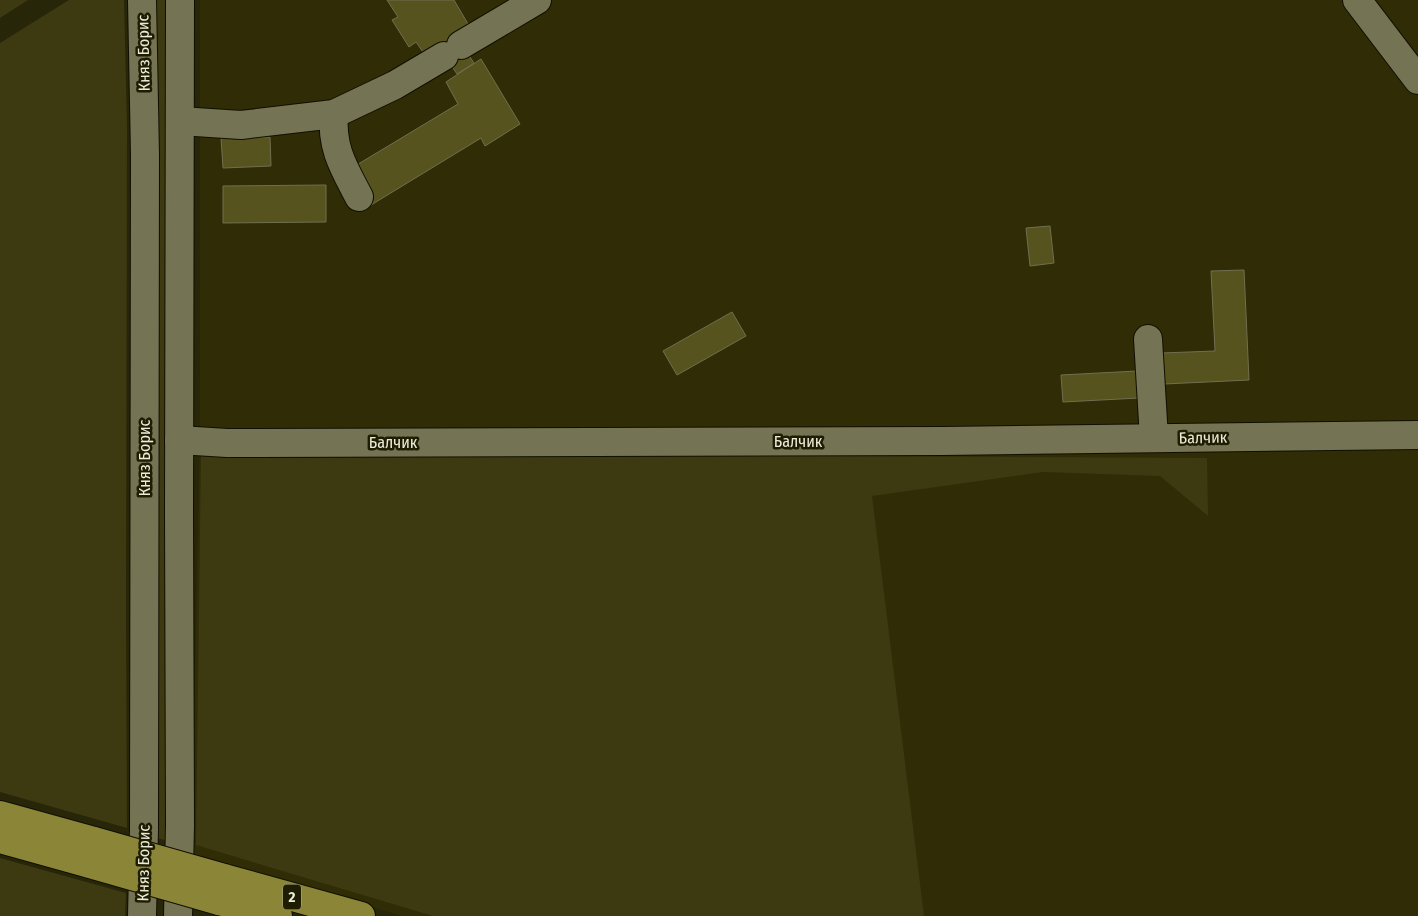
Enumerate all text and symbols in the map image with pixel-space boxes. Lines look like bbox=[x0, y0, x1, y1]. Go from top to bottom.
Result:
street label: Княз Борис bbox=[133, 14, 154, 91]
street label: Княз Борис bbox=[135, 420, 154, 496]
street label: Балчик bbox=[1179, 428, 1228, 447]
street label: Балчик bbox=[774, 432, 823, 451]
street label: Балчик bbox=[369, 433, 418, 452]
street label: Княз Борис bbox=[133, 824, 154, 901]
road number: 2 bbox=[283, 884, 301, 910]

